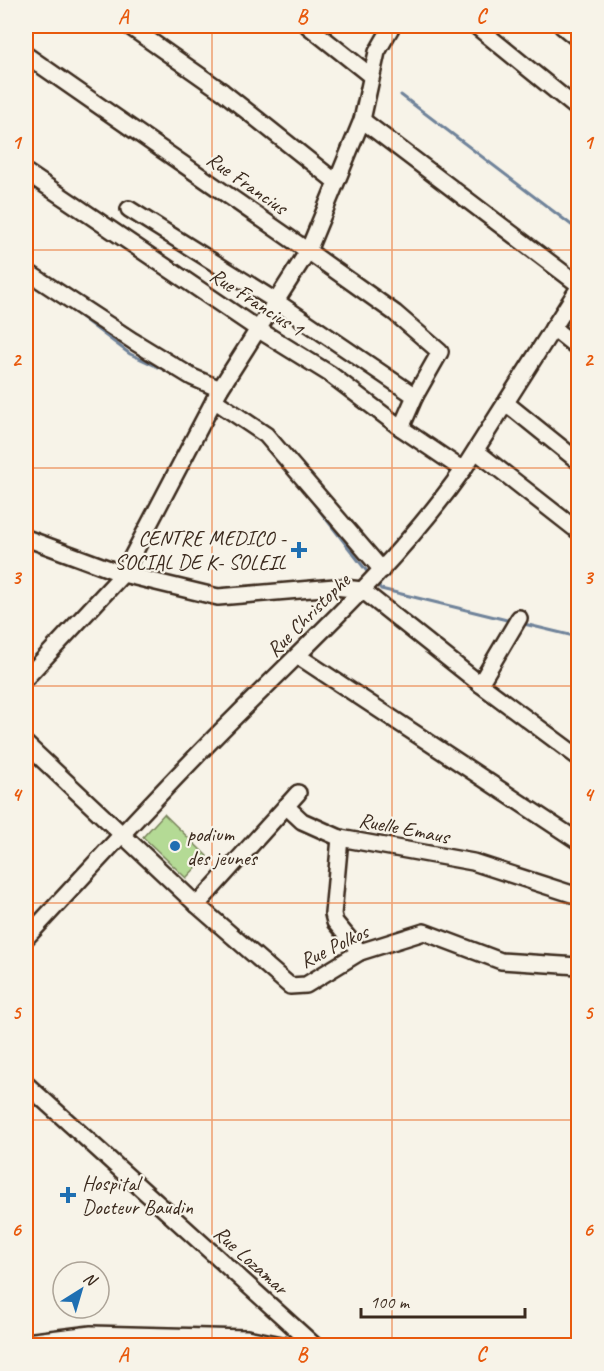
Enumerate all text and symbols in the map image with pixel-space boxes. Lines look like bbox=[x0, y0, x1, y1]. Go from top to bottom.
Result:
text: A bbox=[118, 4, 130, 29]
text: B bbox=[297, 4, 309, 29]
text: C bbox=[476, 4, 488, 29]
text: 1 bbox=[12, 130, 23, 155]
text: 1 bbox=[584, 130, 595, 155]
street label: Rue Francius bbox=[202, 146, 294, 221]
street label: Rue Francius 1 bbox=[205, 262, 310, 343]
text: 2 bbox=[12, 347, 23, 372]
text: 2 bbox=[584, 347, 595, 372]
place label: CENTRE MEDICO - SOCIAL DE K- SOLEIL bbox=[114, 525, 287, 575]
marker: CENTRE MEDICO - SOCIAL DE K- SOLEIL bbox=[290, 541, 308, 559]
text: 3 bbox=[12, 565, 23, 590]
text: 3 bbox=[584, 565, 595, 590]
street label: Rue Christophe bbox=[261, 567, 356, 662]
text: 4 bbox=[12, 782, 24, 807]
text: 4 bbox=[584, 782, 596, 807]
street label: Ruelle Emaus bbox=[357, 807, 453, 850]
place label: podium des jeunes bbox=[187, 821, 258, 871]
marker: podium des jeunes bbox=[168, 839, 182, 853]
street label: Rue Polkos bbox=[295, 918, 374, 974]
text: 5 bbox=[12, 1000, 23, 1025]
text: 5 bbox=[584, 1000, 595, 1025]
place label: Hospital Docteur Baudin bbox=[82, 1170, 193, 1220]
marker: Hospital Docteur Baudin bbox=[59, 1186, 77, 1204]
text: 6 bbox=[11, 1217, 22, 1242]
text: 6 bbox=[583, 1217, 594, 1242]
street label: Rue Lozamar bbox=[208, 1220, 295, 1301]
north arrow bbox=[51, 1260, 111, 1320]
text: N bbox=[79, 1268, 102, 1292]
scale bar bbox=[361, 1281, 524, 1319]
text: 100 m bbox=[370, 1291, 411, 1313]
text: A bbox=[118, 1342, 130, 1367]
text: B bbox=[297, 1342, 309, 1367]
text: C bbox=[476, 1342, 488, 1367]

